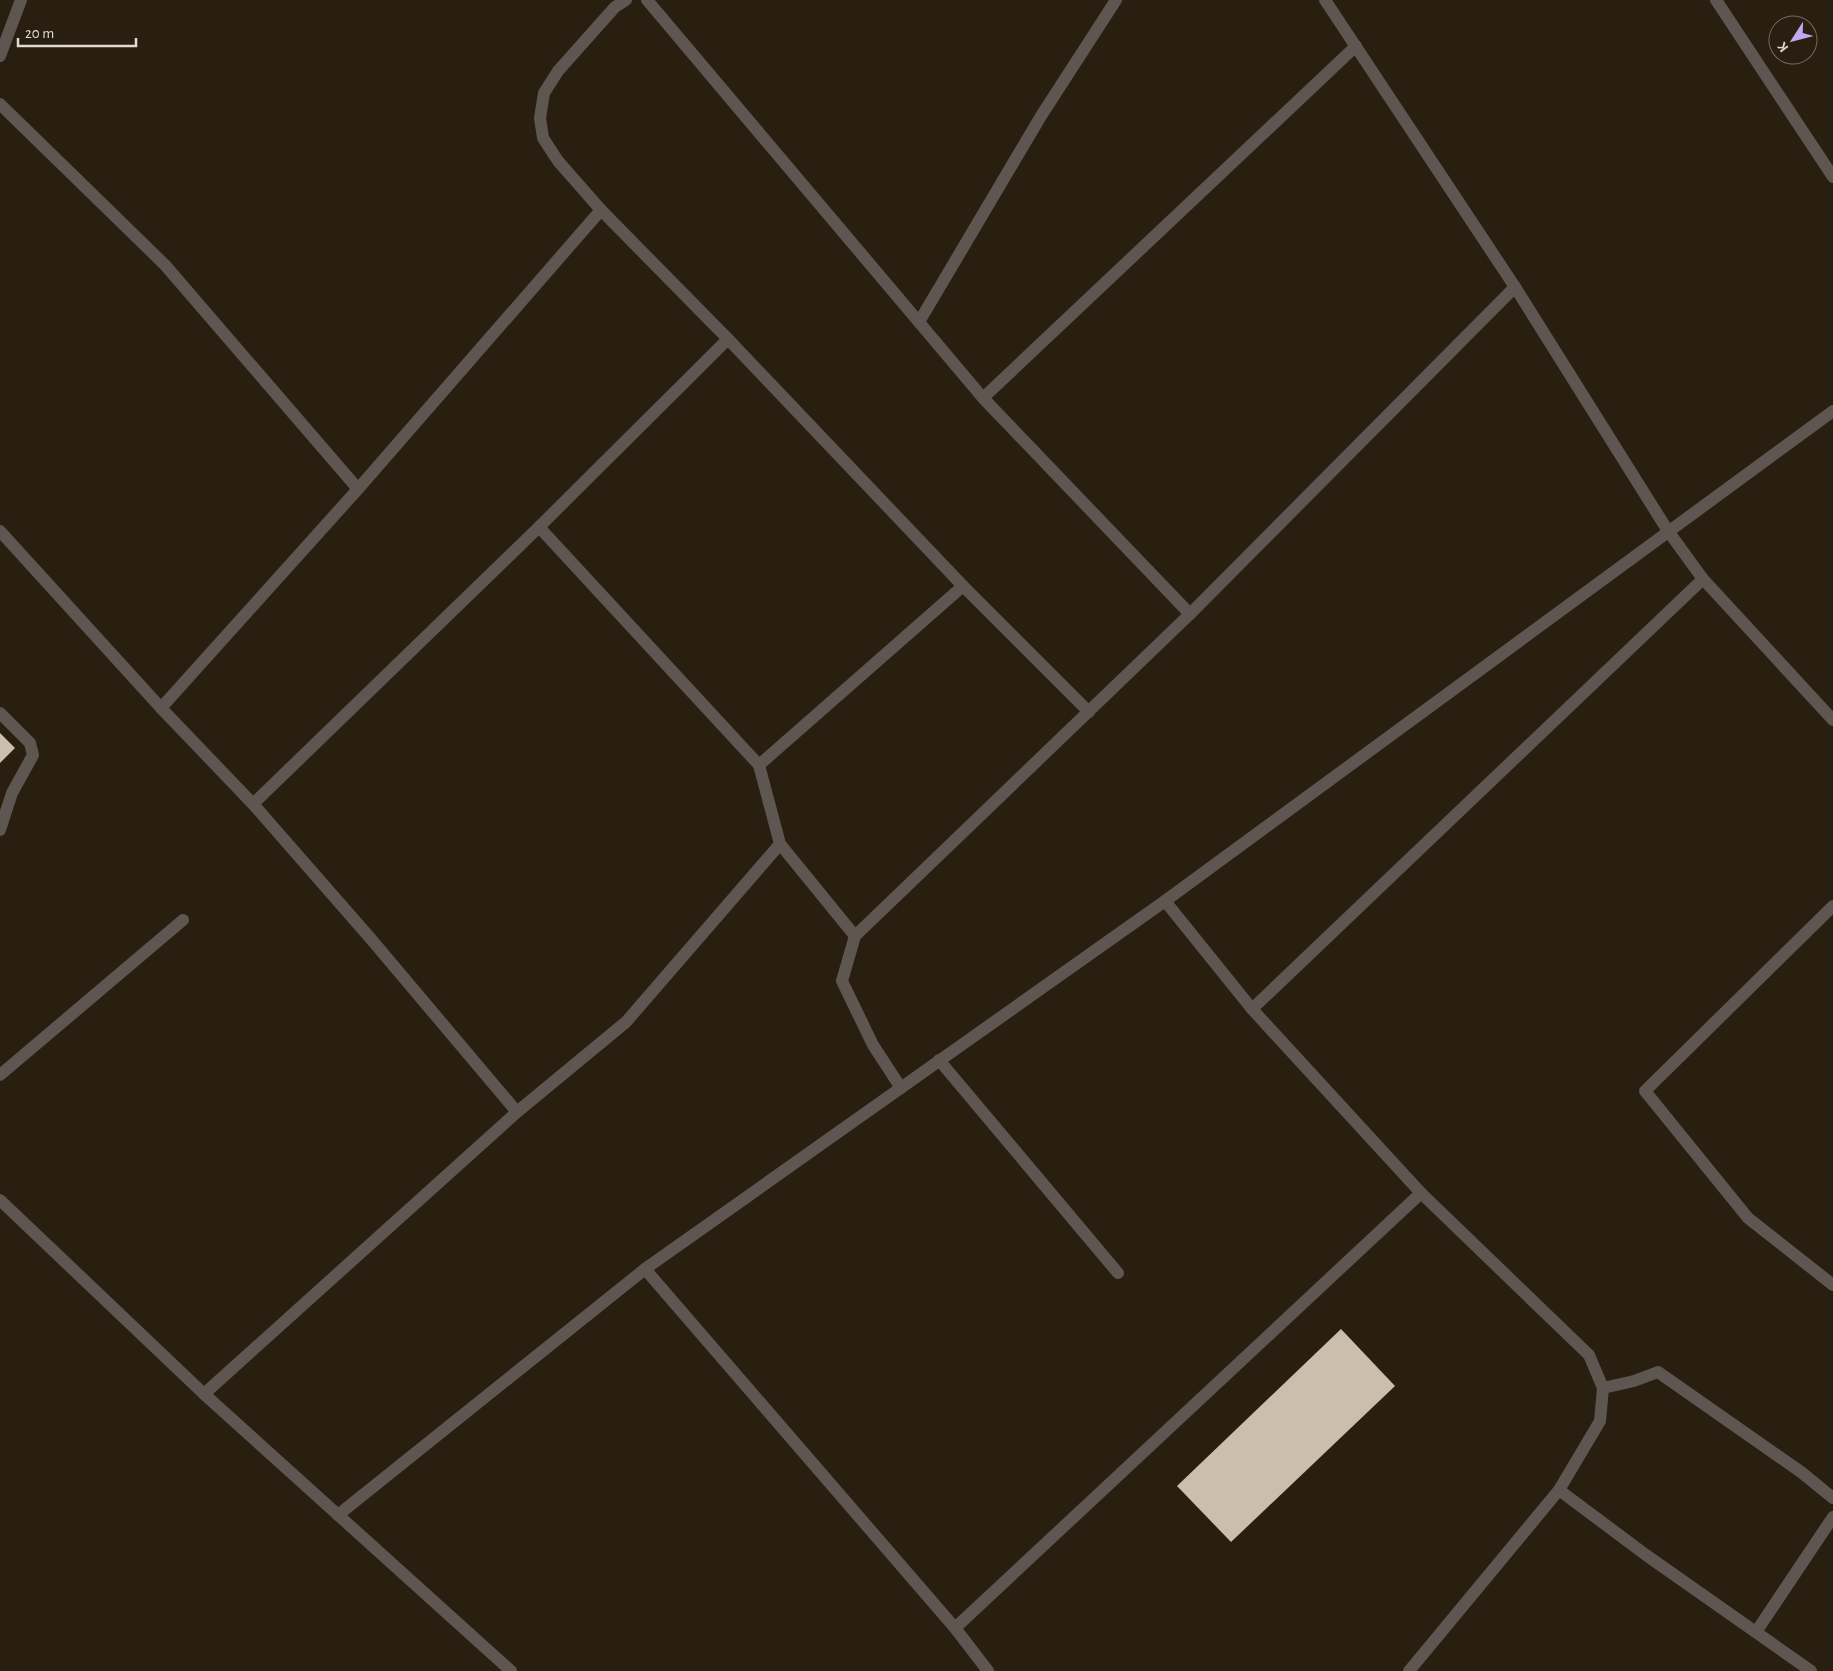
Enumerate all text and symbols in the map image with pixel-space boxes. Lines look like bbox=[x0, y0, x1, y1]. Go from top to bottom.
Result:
scale bar bbox=[18, 15, 135, 47]
north arrow bbox=[1768, 15, 1818, 65]
text: 20 m bbox=[25, 26, 54, 41]
text: K bbox=[1775, 39, 1791, 54]

